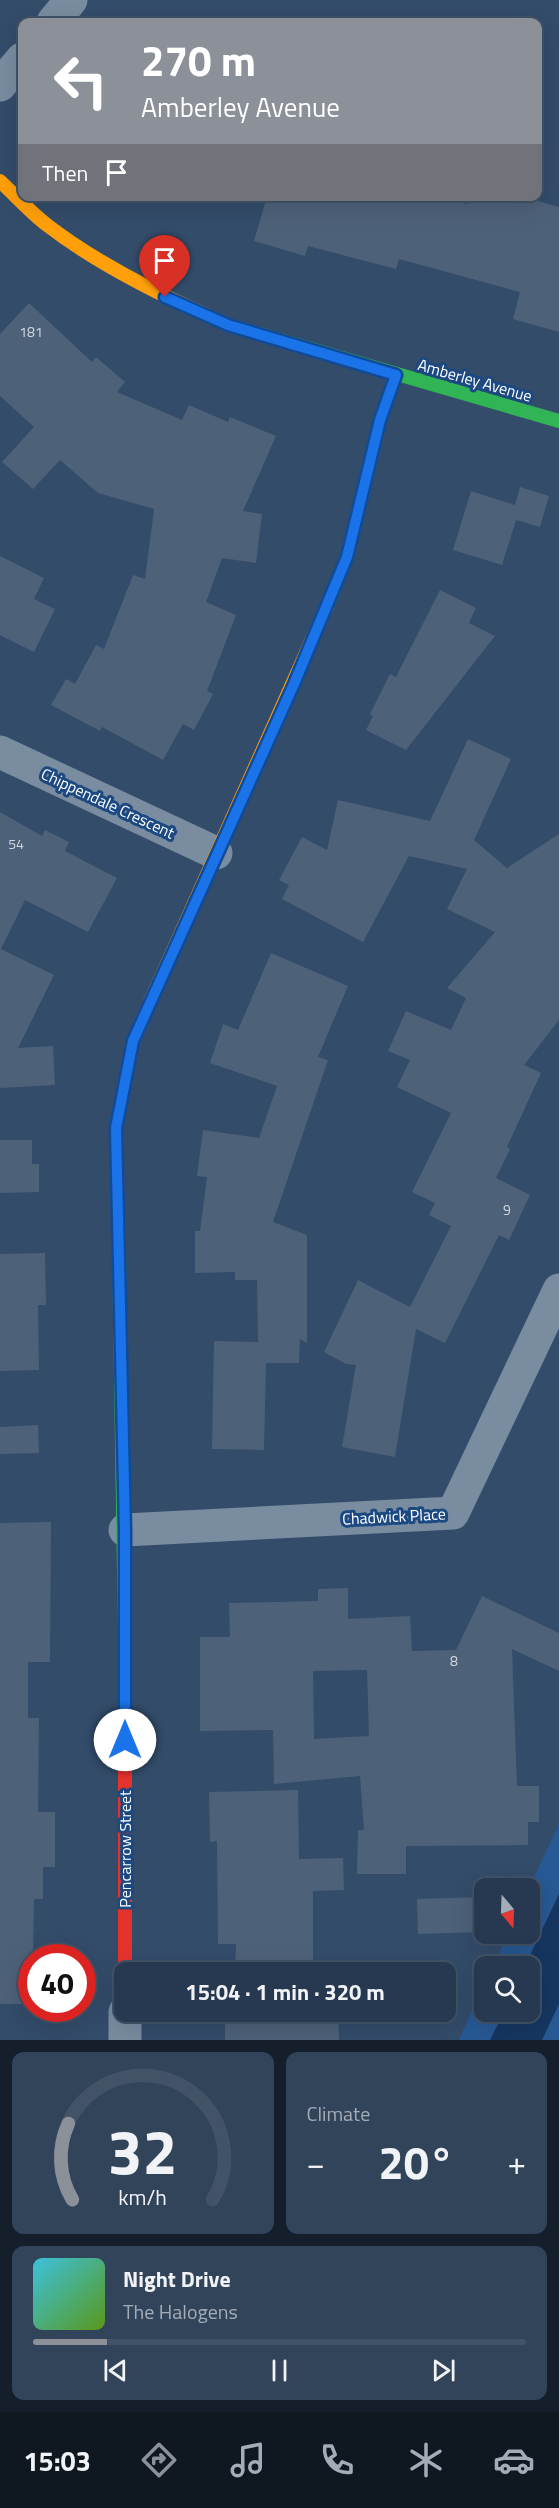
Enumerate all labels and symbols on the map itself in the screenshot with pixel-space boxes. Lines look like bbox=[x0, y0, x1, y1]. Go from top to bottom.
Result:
pin bbox=[139, 235, 190, 297]
house number: 181 bbox=[19, 321, 43, 342]
street label: Amberley Avenue bbox=[415, 352, 535, 408]
street label: Chippendale Crescent bbox=[37, 762, 179, 845]
house number: 54 bbox=[8, 833, 24, 854]
house number: 9 bbox=[503, 1199, 511, 1220]
street label: Chadwick Place bbox=[342, 1501, 446, 1531]
house number: 8 bbox=[450, 1650, 458, 1671]
position arrow bbox=[93, 1708, 157, 1772]
street label: Pencarrow Street bbox=[113, 1790, 137, 1908]
north arrow bbox=[474, 1878, 540, 1944]
speed limit sign: 40 bbox=[18, 1944, 96, 2022]

